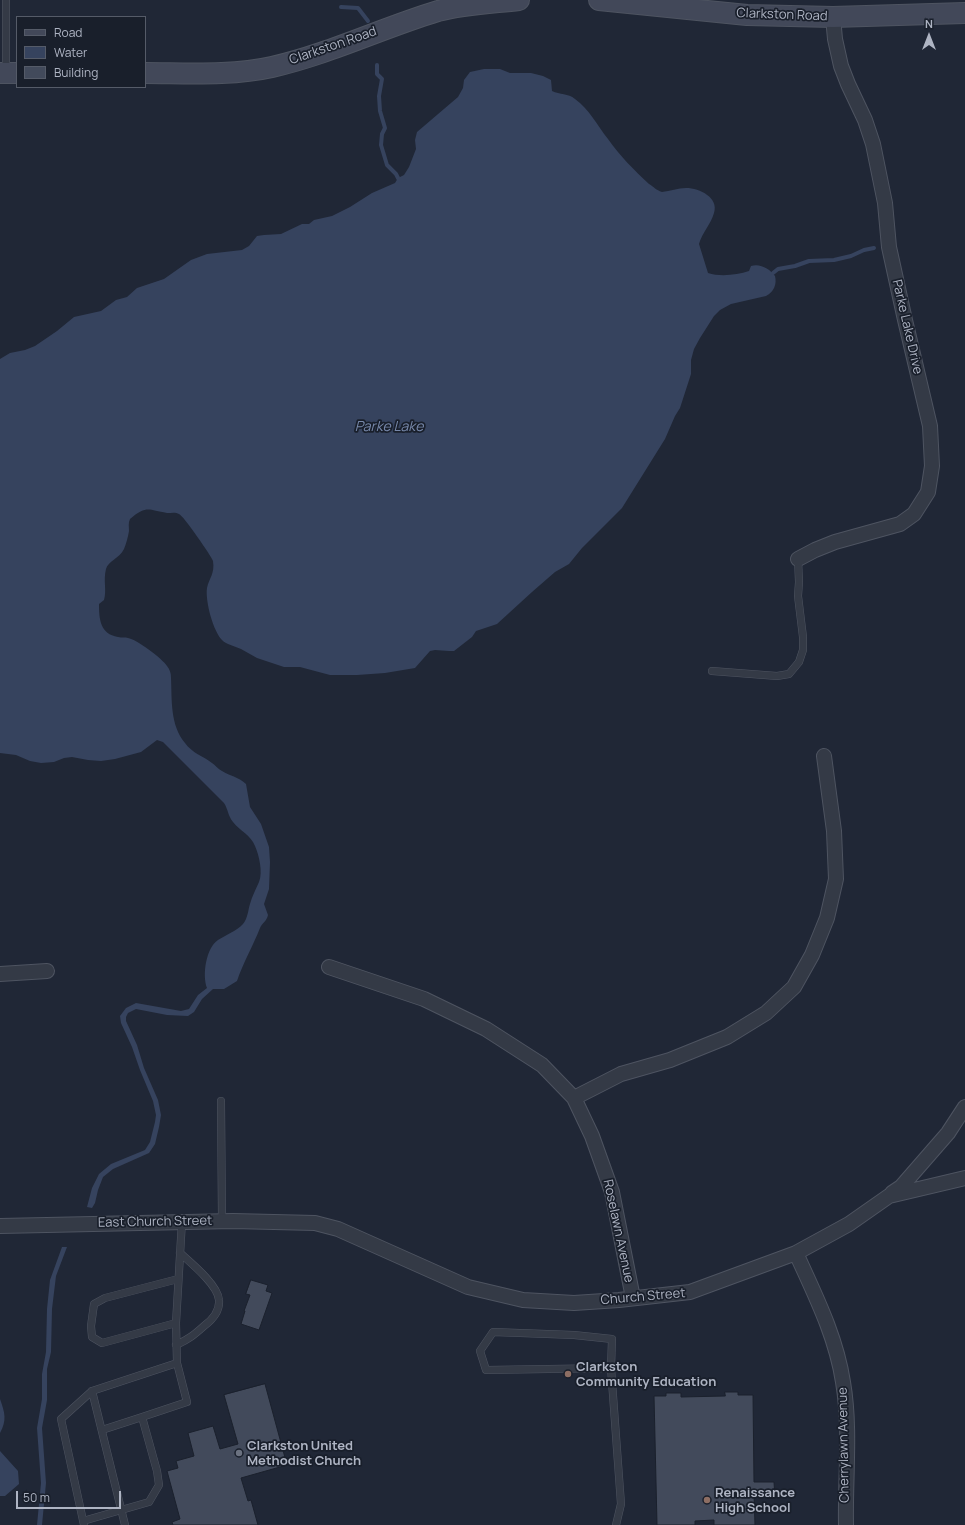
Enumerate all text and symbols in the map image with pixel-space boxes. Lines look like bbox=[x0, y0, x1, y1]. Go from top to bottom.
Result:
street label: Clarkston Road bbox=[736, 6, 828, 24]
legend bbox=[16, 16, 146, 88]
north arrow bbox=[909, 16, 949, 56]
text: N bbox=[925, 16, 933, 31]
text: Road bbox=[54, 24, 82, 41]
street label: Clarkston Road bbox=[287, 24, 379, 68]
text: Water bbox=[54, 44, 87, 61]
text: Building bbox=[54, 64, 98, 81]
street label: Parke Lake Drive bbox=[889, 278, 925, 376]
water label: Parke Lake bbox=[355, 419, 423, 435]
street label: Roselawn Avenue bbox=[599, 1178, 637, 1284]
street label: East Church Street bbox=[98, 1213, 212, 1231]
street label: Church Street bbox=[600, 1286, 686, 1308]
place label: Clarkston Community Education bbox=[576, 1359, 716, 1390]
marker: Clarkston Community Education bbox=[563, 1369, 573, 1379]
street label: Cherrylawn Avenue bbox=[835, 1387, 853, 1503]
place label: Clarkston United Methodist Church bbox=[247, 1438, 361, 1469]
marker: Clarkston United Methodist Church bbox=[234, 1448, 244, 1458]
scale bar bbox=[18, 1483, 123, 1509]
place label: Renaissance High School bbox=[715, 1485, 795, 1516]
text: 50 m bbox=[23, 1489, 50, 1506]
marker: Renaissance High School bbox=[702, 1495, 712, 1505]

